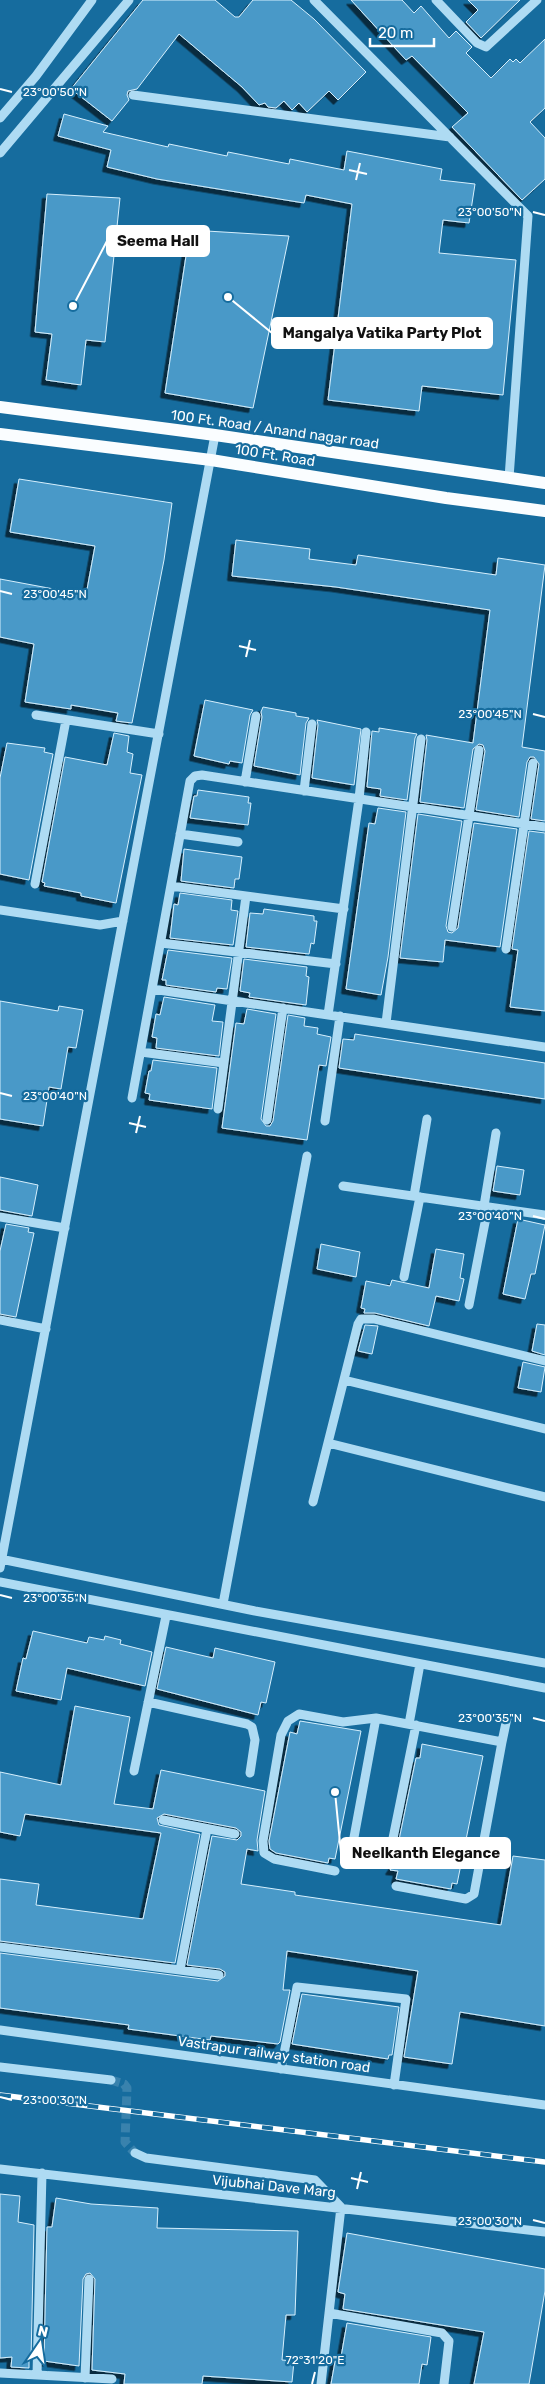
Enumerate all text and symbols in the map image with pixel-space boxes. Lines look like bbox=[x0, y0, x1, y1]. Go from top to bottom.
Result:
scale bar bbox=[370, 15, 434, 47]
text: 20 m bbox=[378, 24, 413, 42]
text: 23°00'50"N bbox=[23, 85, 87, 99]
text: 23°00'50"N bbox=[458, 205, 522, 219]
callout: Seema Hall bbox=[107, 226, 209, 256]
text: Seema Hall bbox=[117, 232, 199, 250]
callout: Mangalya Vatika Party Plot bbox=[272, 318, 492, 348]
text: Mangalya Vatika Party Plot bbox=[282, 324, 482, 342]
street label: 100 Ft. Road / Anand nagar road bbox=[170, 406, 380, 453]
street label: 100 Ft. Road bbox=[234, 441, 316, 470]
text: 23°00'45"N bbox=[23, 587, 87, 601]
text: 23°00'45"N bbox=[458, 707, 522, 721]
text: 23°00'40"N bbox=[23, 1089, 87, 1103]
text: 23°00'40"N bbox=[458, 1209, 522, 1223]
text: 23°00'35"N bbox=[23, 1591, 87, 1605]
text: 23°00'35"N bbox=[458, 1711, 522, 1725]
callout: Neelkanth Elegance bbox=[341, 1838, 510, 1868]
text: Neelkanth Elegance bbox=[352, 1844, 500, 1862]
street label: Vastrapur railway station road bbox=[177, 2033, 371, 2076]
text: 23°00'30"N bbox=[23, 2093, 87, 2107]
street label: Vijubhai Dave Marg bbox=[211, 2172, 337, 2201]
text: 23°00'30"N bbox=[458, 2214, 522, 2228]
north arrow bbox=[15, 2319, 65, 2369]
text: N bbox=[36, 2322, 50, 2341]
text: 72°31'20"E bbox=[285, 2353, 345, 2367]

